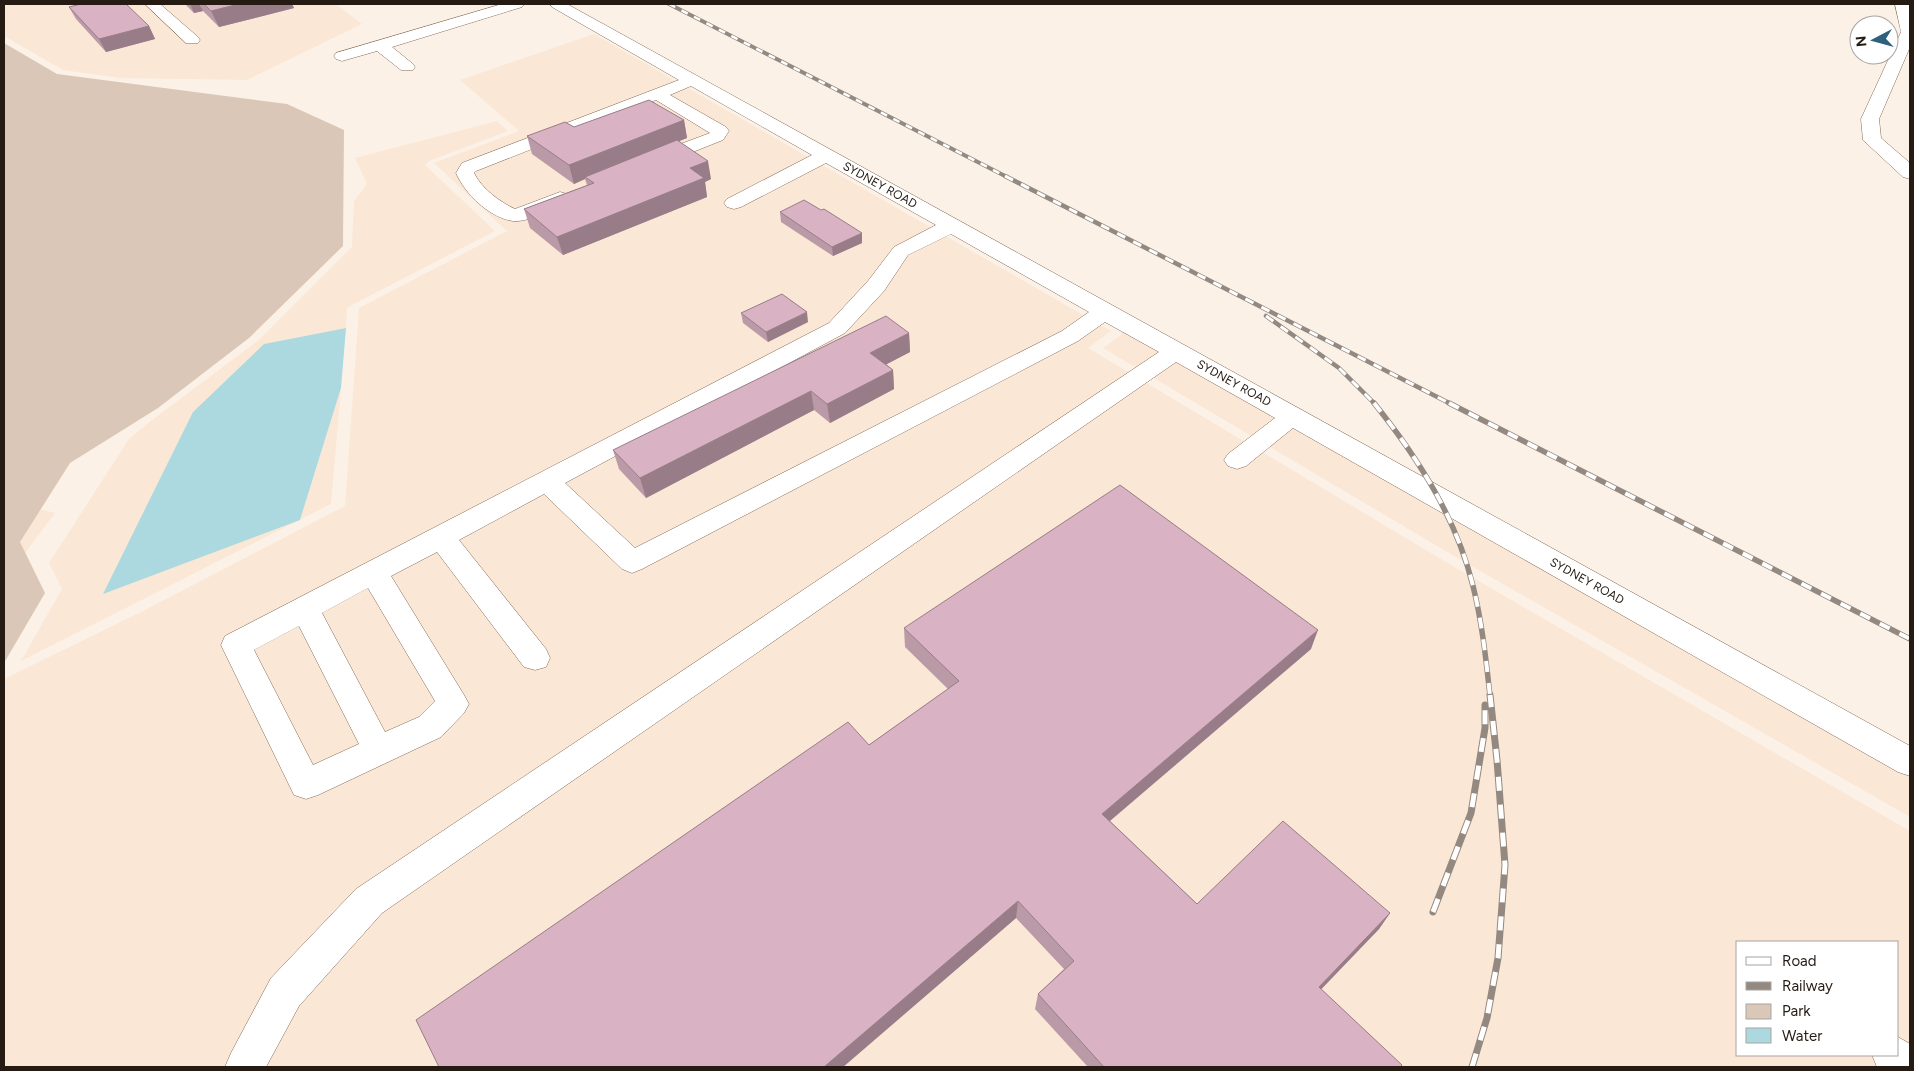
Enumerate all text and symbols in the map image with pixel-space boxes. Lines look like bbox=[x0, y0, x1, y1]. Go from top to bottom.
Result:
north arrow bbox=[1849, 15, 1899, 65]
text: N bbox=[1853, 35, 1871, 48]
street label: SYDNEY ROAD bbox=[840, 159, 920, 211]
street label: SYDNEY ROAD bbox=[1194, 357, 1274, 409]
street label: SYDNEY ROAD bbox=[1547, 555, 1627, 607]
legend bbox=[1736, 941, 1899, 1056]
text: Road bbox=[1782, 952, 1817, 970]
text: Railway bbox=[1782, 977, 1833, 995]
text: Park bbox=[1782, 1002, 1811, 1020]
text: Water bbox=[1782, 1027, 1822, 1045]

